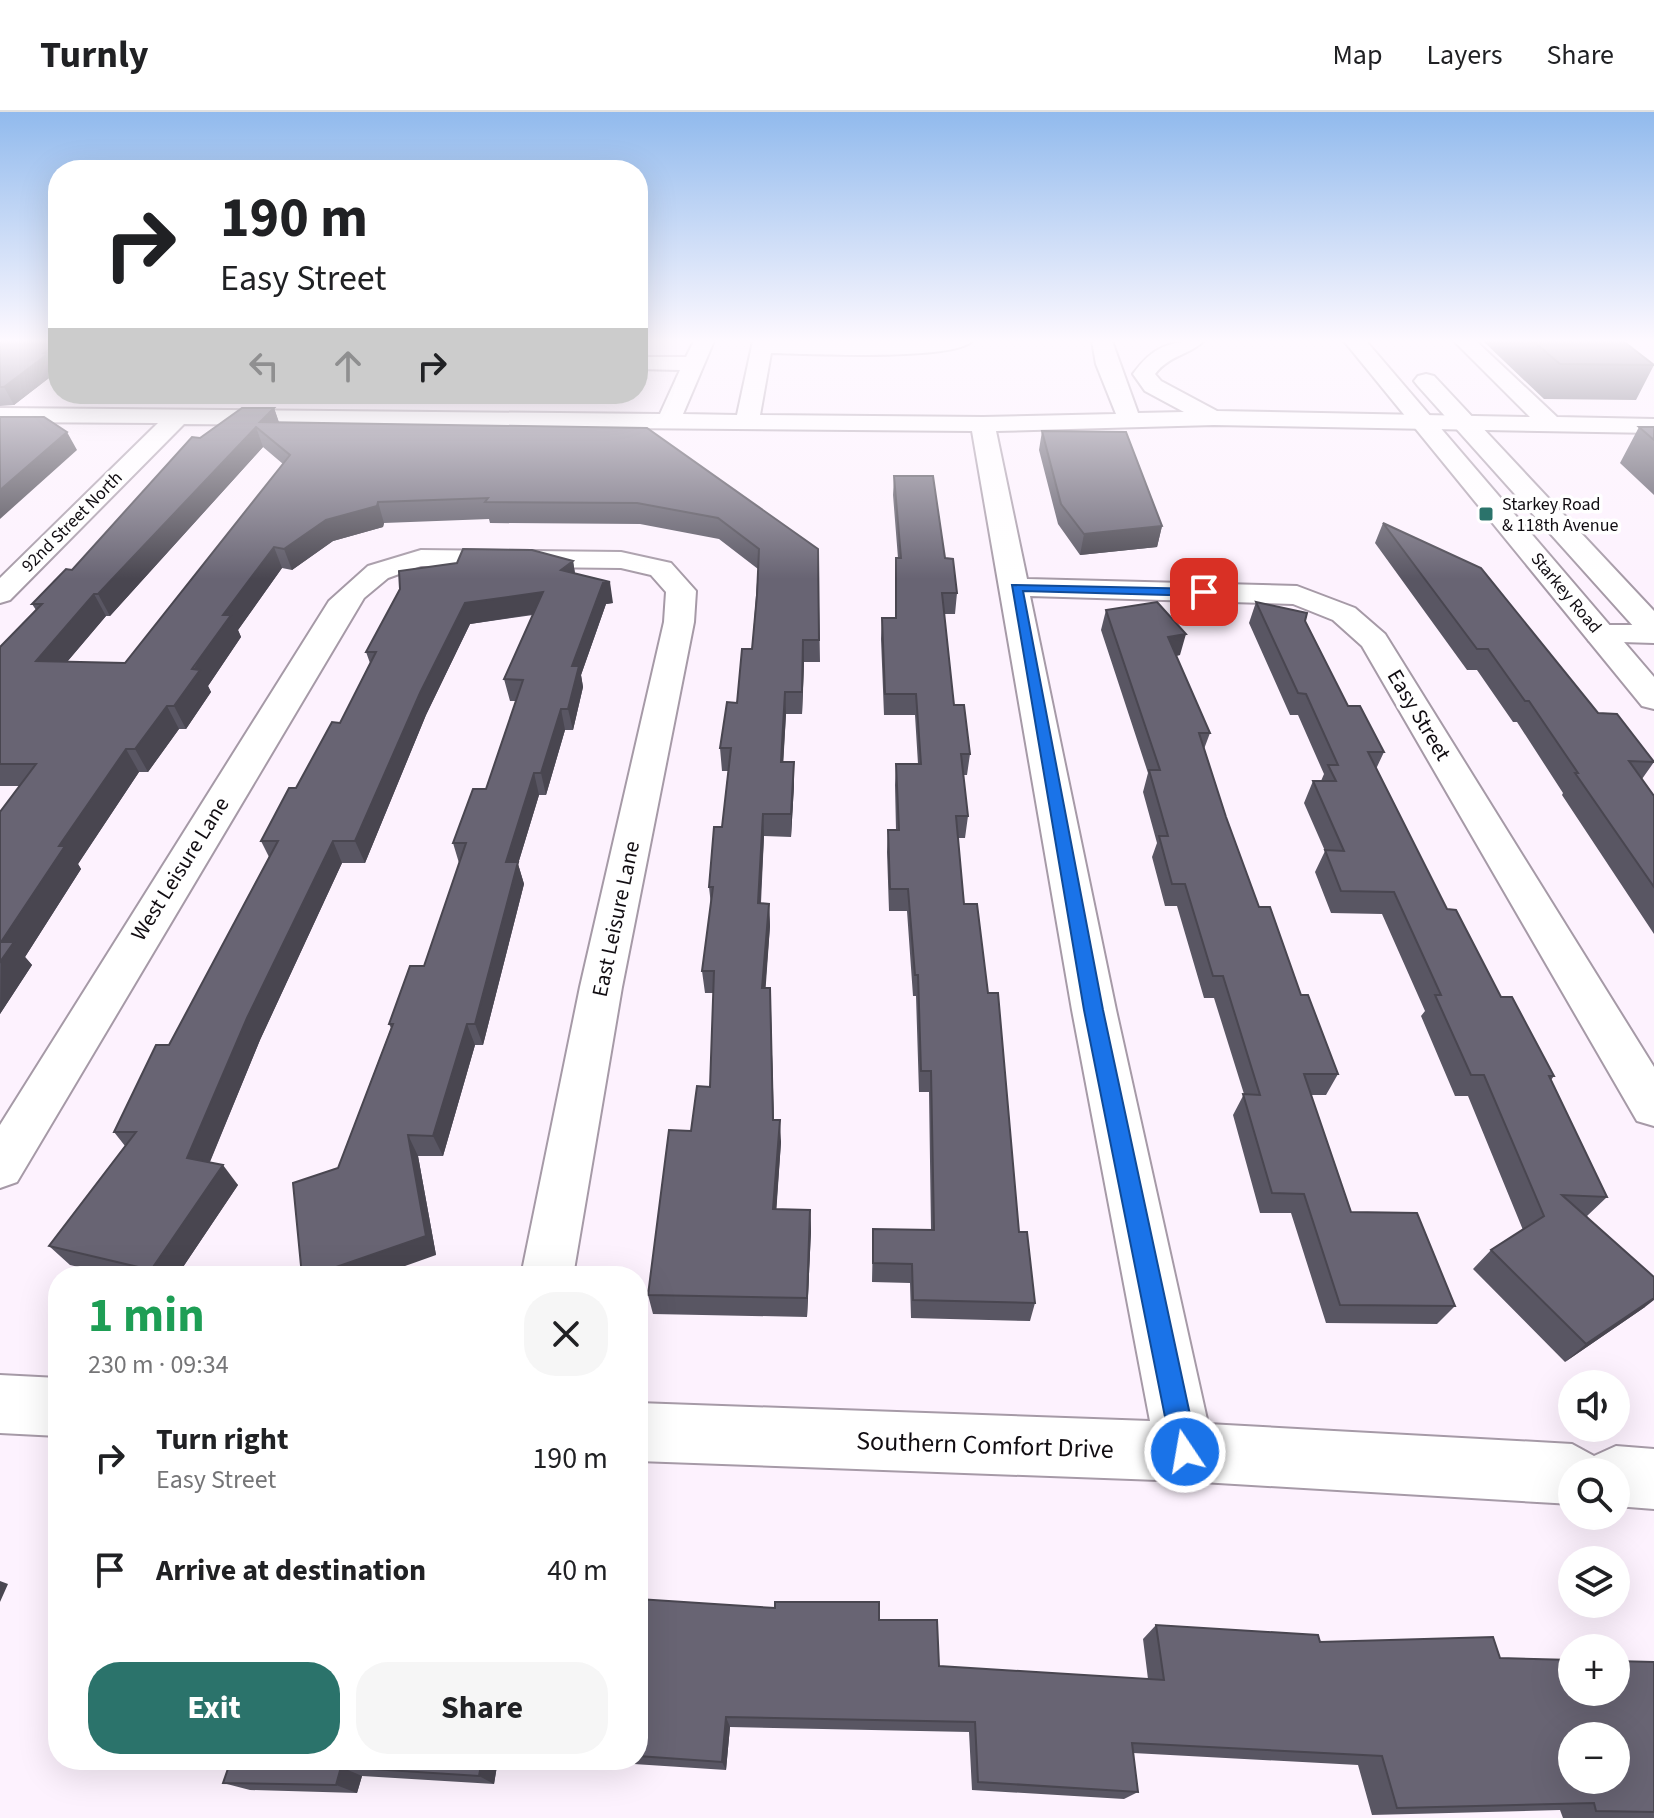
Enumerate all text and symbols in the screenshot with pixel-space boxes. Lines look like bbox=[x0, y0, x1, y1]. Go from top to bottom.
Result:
text: Turnly bbox=[40, 28, 149, 82]
text: Map bbox=[1332, 35, 1382, 75]
text: Layers bbox=[1426, 35, 1502, 75]
text: Share bbox=[1546, 35, 1614, 75]
text: 190 m bbox=[220, 179, 368, 258]
icon: right bbox=[88, 192, 192, 296]
text: Easy Street bbox=[220, 253, 386, 304]
icon: left bbox=[242, 344, 286, 388]
icon: ahead bbox=[326, 344, 370, 388]
icon: right bbox=[410, 344, 454, 388]
street label: 92nd Street North bbox=[16, 466, 128, 578]
place label: Starkey Road & 118th Avenue bbox=[1502, 492, 1618, 538]
marker: Starkey Road & 118th Avenue bbox=[1477, 505, 1495, 523]
street label: Starkey Road bbox=[1525, 547, 1607, 639]
pin bbox=[1170, 558, 1238, 626]
icon: arrive bbox=[1182, 570, 1226, 614]
street label: Easy Street bbox=[1379, 663, 1459, 767]
street label: West Leisure Lane bbox=[123, 791, 237, 947]
street label: East Leisure Lane bbox=[584, 838, 648, 1000]
text: 1 min bbox=[88, 1282, 205, 1350]
button: close bbox=[524, 1292, 608, 1376]
text: 230 m · 09:34 bbox=[88, 1346, 229, 1383]
map controls bbox=[1558, 1370, 1630, 1794]
button: sound bbox=[1558, 1370, 1630, 1442]
position arrow bbox=[1143, 1410, 1227, 1494]
text: Turn right bbox=[156, 1418, 288, 1461]
street label: Southern Comfort Drive bbox=[856, 1422, 1114, 1468]
icon: right bbox=[88, 1436, 132, 1480]
text: 190 m bbox=[532, 1437, 608, 1480]
button: search bbox=[1558, 1458, 1630, 1530]
text: Easy Street bbox=[156, 1461, 276, 1498]
button: layers bbox=[1558, 1546, 1630, 1618]
icon: arrive bbox=[88, 1548, 132, 1592]
text: Arrive at destination bbox=[156, 1549, 426, 1592]
text: 40 m bbox=[547, 1549, 608, 1592]
button: + bbox=[1558, 1634, 1630, 1706]
button: Exit bbox=[88, 1662, 340, 1754]
button: Share bbox=[356, 1662, 608, 1754]
button: − bbox=[1558, 1722, 1630, 1794]

